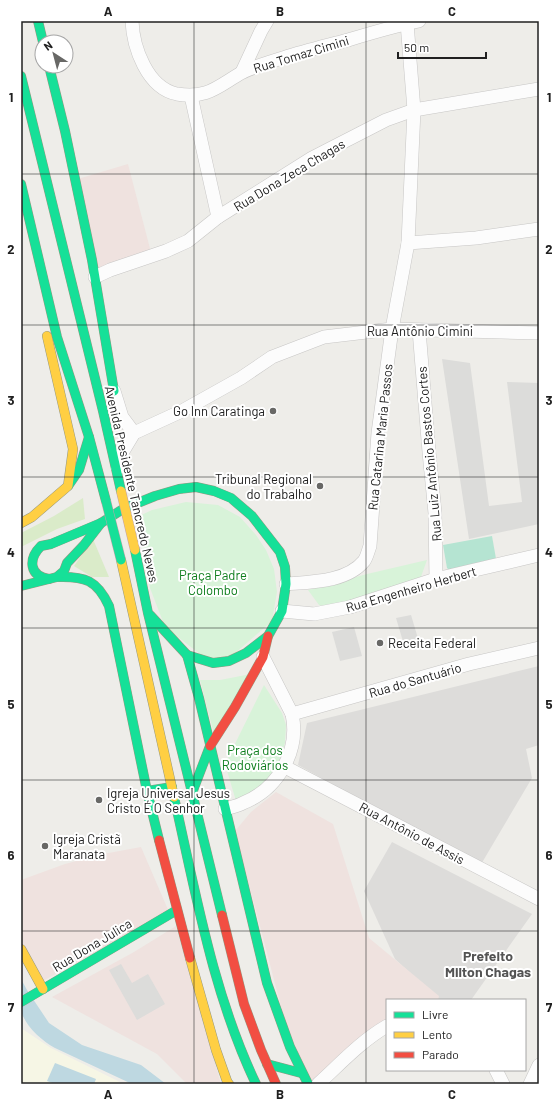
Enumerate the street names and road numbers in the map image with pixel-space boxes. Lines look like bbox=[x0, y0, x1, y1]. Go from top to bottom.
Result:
street label: Rua Tomaz Cimini bbox=[251, 32, 351, 76]
street label: Rua Dona Zeca Chagas bbox=[230, 135, 348, 215]
street label: Rua Antônio Cimini bbox=[367, 323, 473, 339]
street label: Rua Catarina Maria Passos bbox=[364, 363, 396, 511]
street label: Rua Luiz Antônio Bastos Cortes bbox=[413, 366, 445, 542]
street label: Avenida Presidente Tancredo Neves bbox=[102, 384, 162, 584]
street label: Rua Engenheiro Herbert bbox=[344, 563, 478, 615]
street label: Rua do Santuário bbox=[367, 659, 463, 701]
street label: Rua Antônio de Assis bbox=[357, 798, 467, 868]
street label: Rua Dona Julica bbox=[49, 915, 135, 975]

